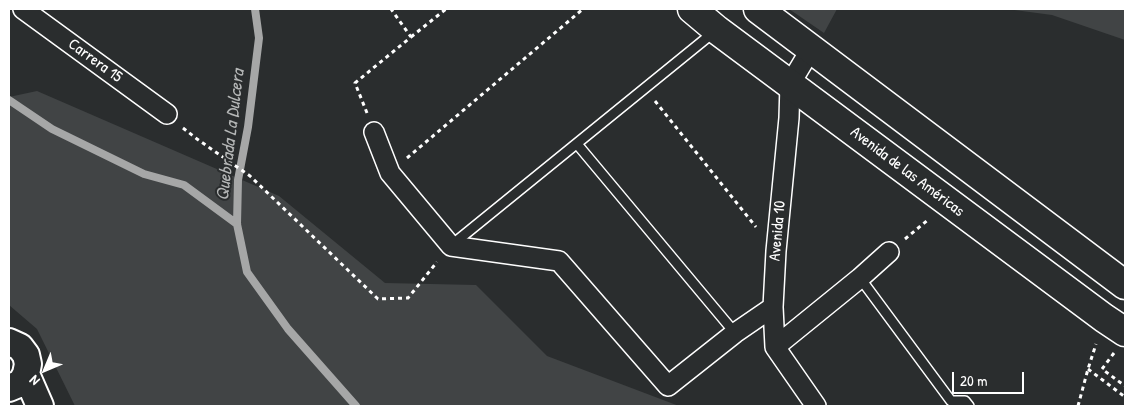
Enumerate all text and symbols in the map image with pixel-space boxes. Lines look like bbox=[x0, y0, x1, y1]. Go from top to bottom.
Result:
street label: Carrera 15 bbox=[64, 35, 126, 87]
water label: Quebrada La Dulcera bbox=[212, 68, 250, 202]
street label: Avenida de las Américas bbox=[846, 123, 968, 221]
street label: Avenida 10 bbox=[766, 200, 790, 262]
north arrow bbox=[20, 345, 70, 395]
scale bar bbox=[954, 362, 1026, 394]
text: 20 m bbox=[960, 370, 987, 391]
text: N bbox=[25, 372, 43, 390]

